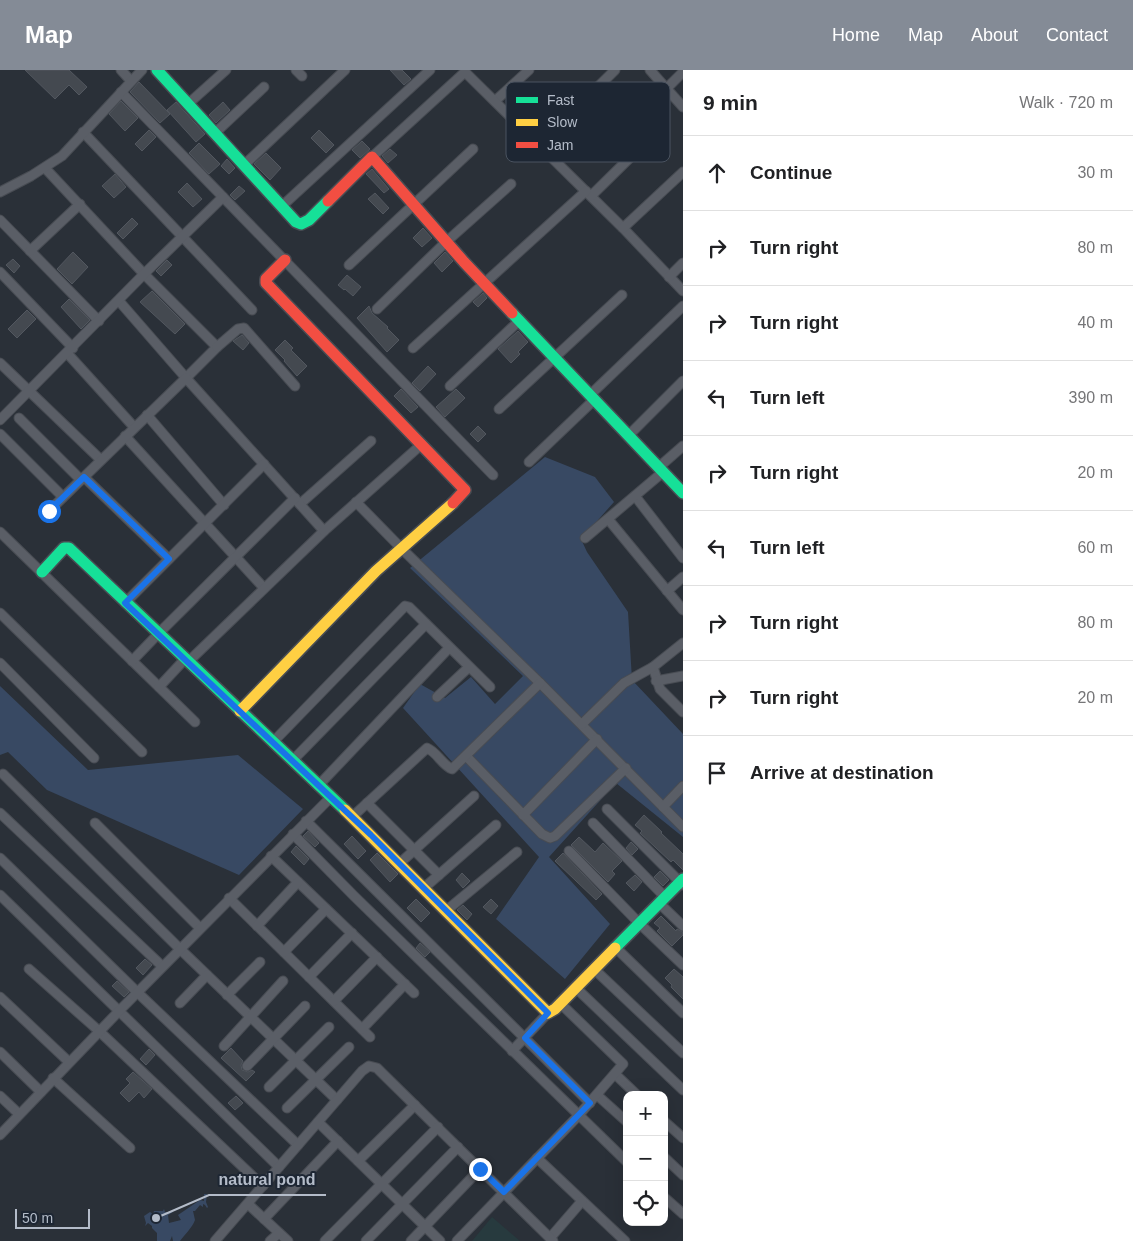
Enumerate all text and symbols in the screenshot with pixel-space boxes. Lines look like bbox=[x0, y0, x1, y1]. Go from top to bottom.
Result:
text: Map bbox=[25, 21, 73, 48]
text: Home bbox=[832, 25, 880, 45]
text: Map bbox=[908, 25, 943, 45]
text: About bbox=[971, 25, 1018, 45]
text: Contact bbox=[1046, 25, 1108, 45]
legend bbox=[506, 82, 670, 162]
text: 9 min bbox=[703, 91, 758, 114]
text: Fast bbox=[547, 92, 574, 108]
text: Walk · 720 m bbox=[1019, 94, 1113, 111]
text: Slow bbox=[547, 114, 578, 130]
text: Jam bbox=[547, 137, 573, 153]
icon: ahead bbox=[703, 159, 731, 187]
text: Continue bbox=[750, 162, 832, 183]
text: 30 m bbox=[1077, 164, 1113, 181]
icon: right bbox=[703, 234, 731, 262]
text: Turn right bbox=[750, 237, 838, 258]
text: 80 m bbox=[1077, 239, 1113, 256]
icon: right bbox=[703, 309, 731, 337]
text: Turn right bbox=[750, 312, 838, 333]
text: 40 m bbox=[1077, 314, 1113, 331]
icon: left bbox=[703, 384, 731, 412]
text: Turn left bbox=[750, 387, 825, 408]
text: 390 m bbox=[1069, 389, 1113, 406]
icon: right bbox=[703, 459, 731, 487]
text: Turn right bbox=[750, 462, 838, 483]
text: 20 m bbox=[1077, 464, 1113, 481]
route start bbox=[38, 500, 61, 523]
icon: left bbox=[703, 534, 731, 562]
text: Turn left bbox=[750, 537, 825, 558]
text: 60 m bbox=[1077, 539, 1113, 556]
icon: right bbox=[703, 609, 731, 637]
text: Turn right bbox=[750, 612, 838, 633]
text: 80 m bbox=[1077, 614, 1113, 631]
icon: right bbox=[703, 684, 731, 712]
text: Turn right bbox=[750, 687, 838, 708]
text: 20 m bbox=[1077, 689, 1113, 706]
icon: arrive bbox=[703, 759, 731, 787]
text: Arrive at destination bbox=[750, 762, 934, 783]
map controls bbox=[623, 1091, 668, 1226]
button: + bbox=[623, 1091, 668, 1136]
button: − bbox=[623, 1136, 668, 1181]
route end bbox=[469, 1158, 492, 1181]
callout: natural pond bbox=[209, 1164, 326, 1195]
text: natural pond bbox=[219, 1171, 315, 1188]
button: locate bbox=[623, 1181, 668, 1226]
scale bar bbox=[15, 1206, 90, 1229]
text: 50 m bbox=[22, 1210, 53, 1226]

